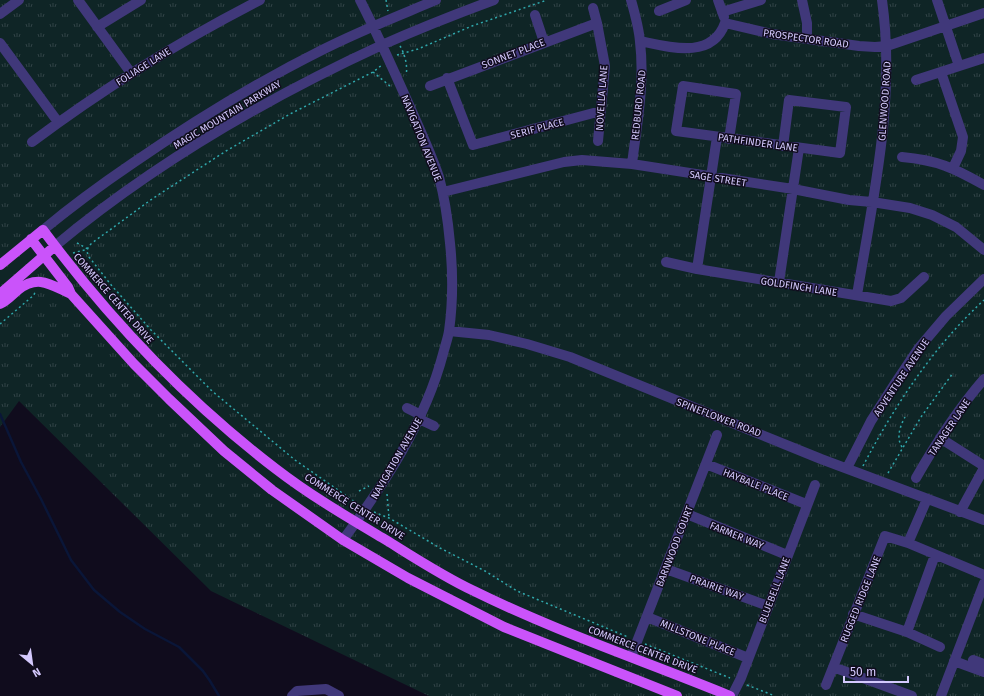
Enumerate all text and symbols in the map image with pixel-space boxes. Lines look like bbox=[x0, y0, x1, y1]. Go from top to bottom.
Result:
street label: PROSPECTOR ROAD bbox=[762, 27, 849, 51]
street label: SONNET PLACE bbox=[480, 36, 547, 71]
street label: FOLIAGE LANE bbox=[114, 45, 173, 88]
street label: GLENWOOD ROAD bbox=[876, 61, 894, 141]
street label: NOVELLA LANE bbox=[594, 65, 610, 131]
street label: REDBURD ROAD bbox=[629, 69, 649, 141]
street label: MAGIC MOUNTAIN PARKWAY bbox=[171, 78, 284, 152]
street label: NAVIGATION AVENUE bbox=[398, 93, 444, 183]
street label: SERIF PLACE bbox=[509, 116, 565, 142]
street label: PATHFINDER LANE bbox=[717, 131, 799, 155]
street label: SAGE STREET bbox=[688, 169, 748, 190]
street label: COMMERCE CENTER DRIVE bbox=[71, 251, 156, 346]
street label: GOLDFINCH LANE bbox=[760, 275, 838, 299]
street label: ADVENTURE AVENUE bbox=[871, 336, 932, 419]
street label: SPINEFLOWER ROAD bbox=[674, 396, 763, 440]
street label: TANAGER LANE bbox=[926, 397, 973, 458]
street label: NAVIGATION AVENUE bbox=[369, 416, 425, 501]
street label: HAYBALE PLACE bbox=[721, 466, 790, 504]
street label: COMMERCE CENTER DRIVE bbox=[302, 471, 407, 543]
street label: BARNWOOD COURT bbox=[654, 503, 696, 589]
street label: FARMER WAY bbox=[708, 520, 766, 552]
street label: RUGGED RIDGE LANE bbox=[838, 554, 884, 644]
street label: BLUEBELL LANE bbox=[757, 556, 793, 625]
street label: PRAIRIE WAY bbox=[688, 573, 746, 603]
street label: MILLSTONE PLACE bbox=[658, 617, 737, 658]
street label: COMMERCE CENTER DRIVE bbox=[586, 624, 699, 676]
north arrow bbox=[12, 644, 52, 684]
scale bar bbox=[844, 658, 908, 684]
text: N bbox=[30, 665, 43, 680]
text: 50 m bbox=[850, 665, 876, 679]

